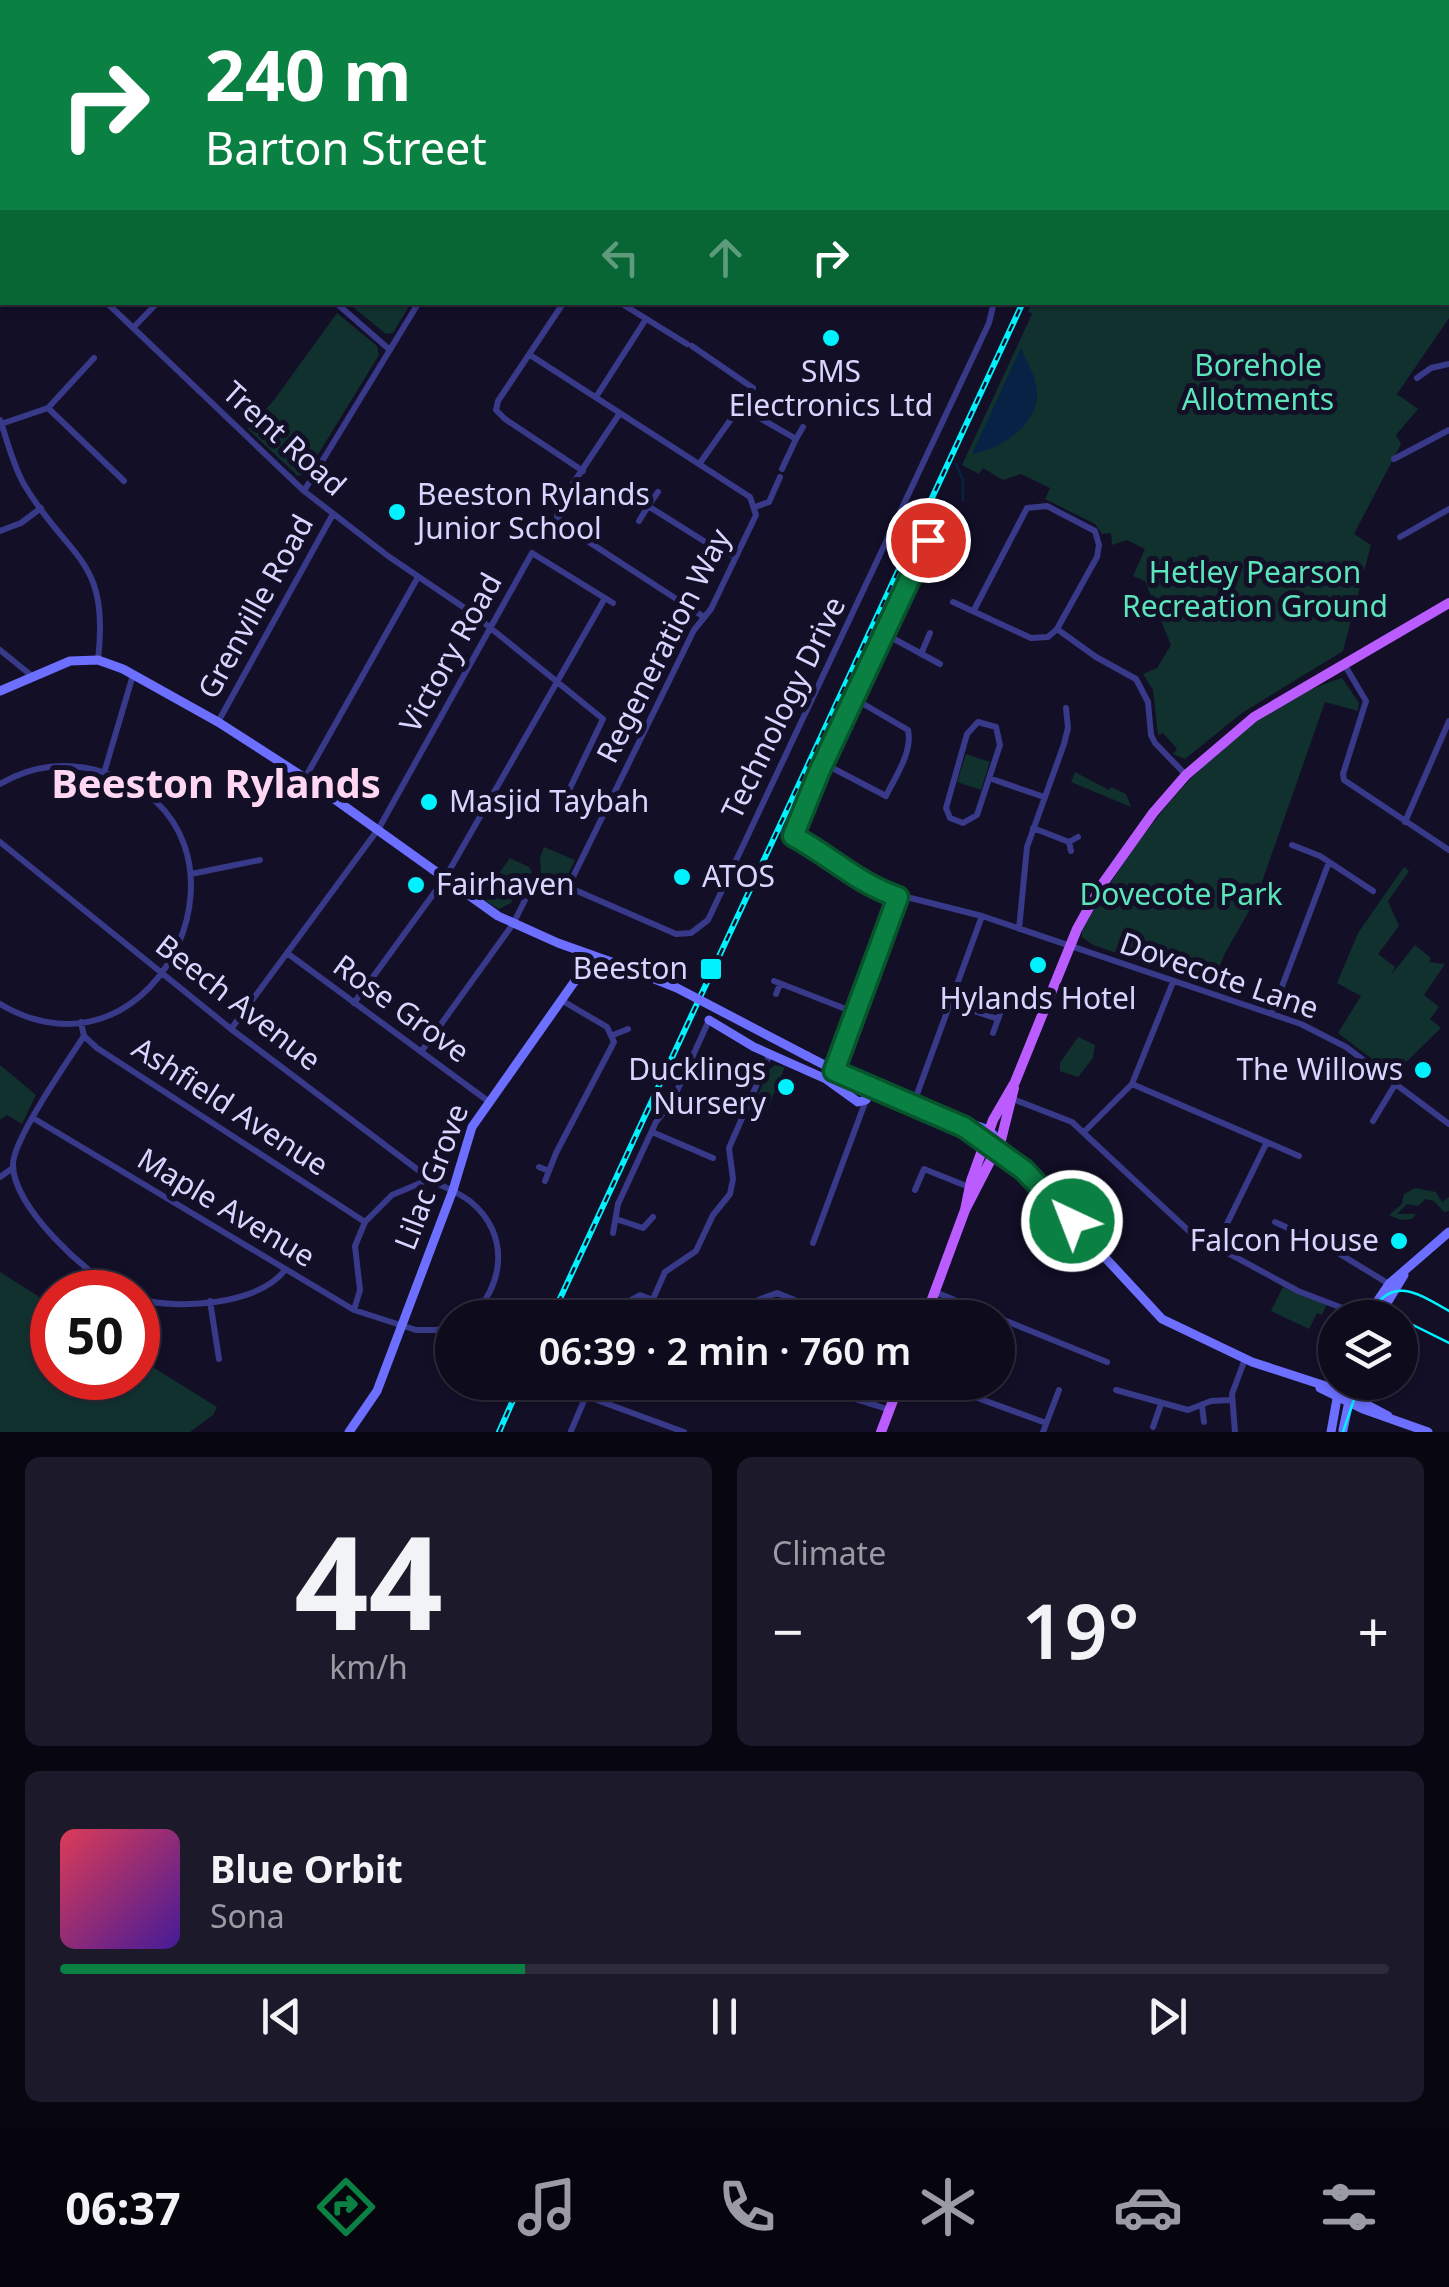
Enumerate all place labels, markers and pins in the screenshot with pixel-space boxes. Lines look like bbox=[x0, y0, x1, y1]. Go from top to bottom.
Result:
marker: SMS Electronics Ltd bbox=[820, 327, 842, 349]
place label: SMS Electronics Ltd bbox=[729, 350, 933, 425]
place label: Beeston Rylands Junior School bbox=[414, 473, 650, 548]
pin bbox=[886, 498, 971, 583]
marker: Beeston Rylands Junior School bbox=[386, 501, 408, 523]
place label: Masjid Taybah bbox=[449, 780, 649, 821]
marker: Masjid Taybah bbox=[418, 791, 440, 813]
place label: ATOS bbox=[702, 855, 775, 896]
place label: Fairhaven bbox=[436, 863, 575, 904]
marker: ATOS bbox=[671, 866, 693, 888]
marker: Fairhaven bbox=[405, 874, 427, 896]
place label: Beeston bbox=[573, 947, 688, 988]
marker: Hylands Hotel bbox=[1027, 954, 1049, 976]
marker: Beeston bbox=[698, 956, 724, 982]
place label: Hylands Hotel bbox=[939, 977, 1137, 1018]
place label: Ducklings Nursery bbox=[628, 1048, 767, 1123]
place label: The Willows bbox=[1236, 1048, 1403, 1089]
marker: The Willows bbox=[1412, 1059, 1434, 1081]
marker: Ducklings Nursery bbox=[775, 1076, 797, 1098]
place label: Falcon House bbox=[1190, 1219, 1379, 1260]
marker: Falcon House bbox=[1388, 1230, 1410, 1252]

